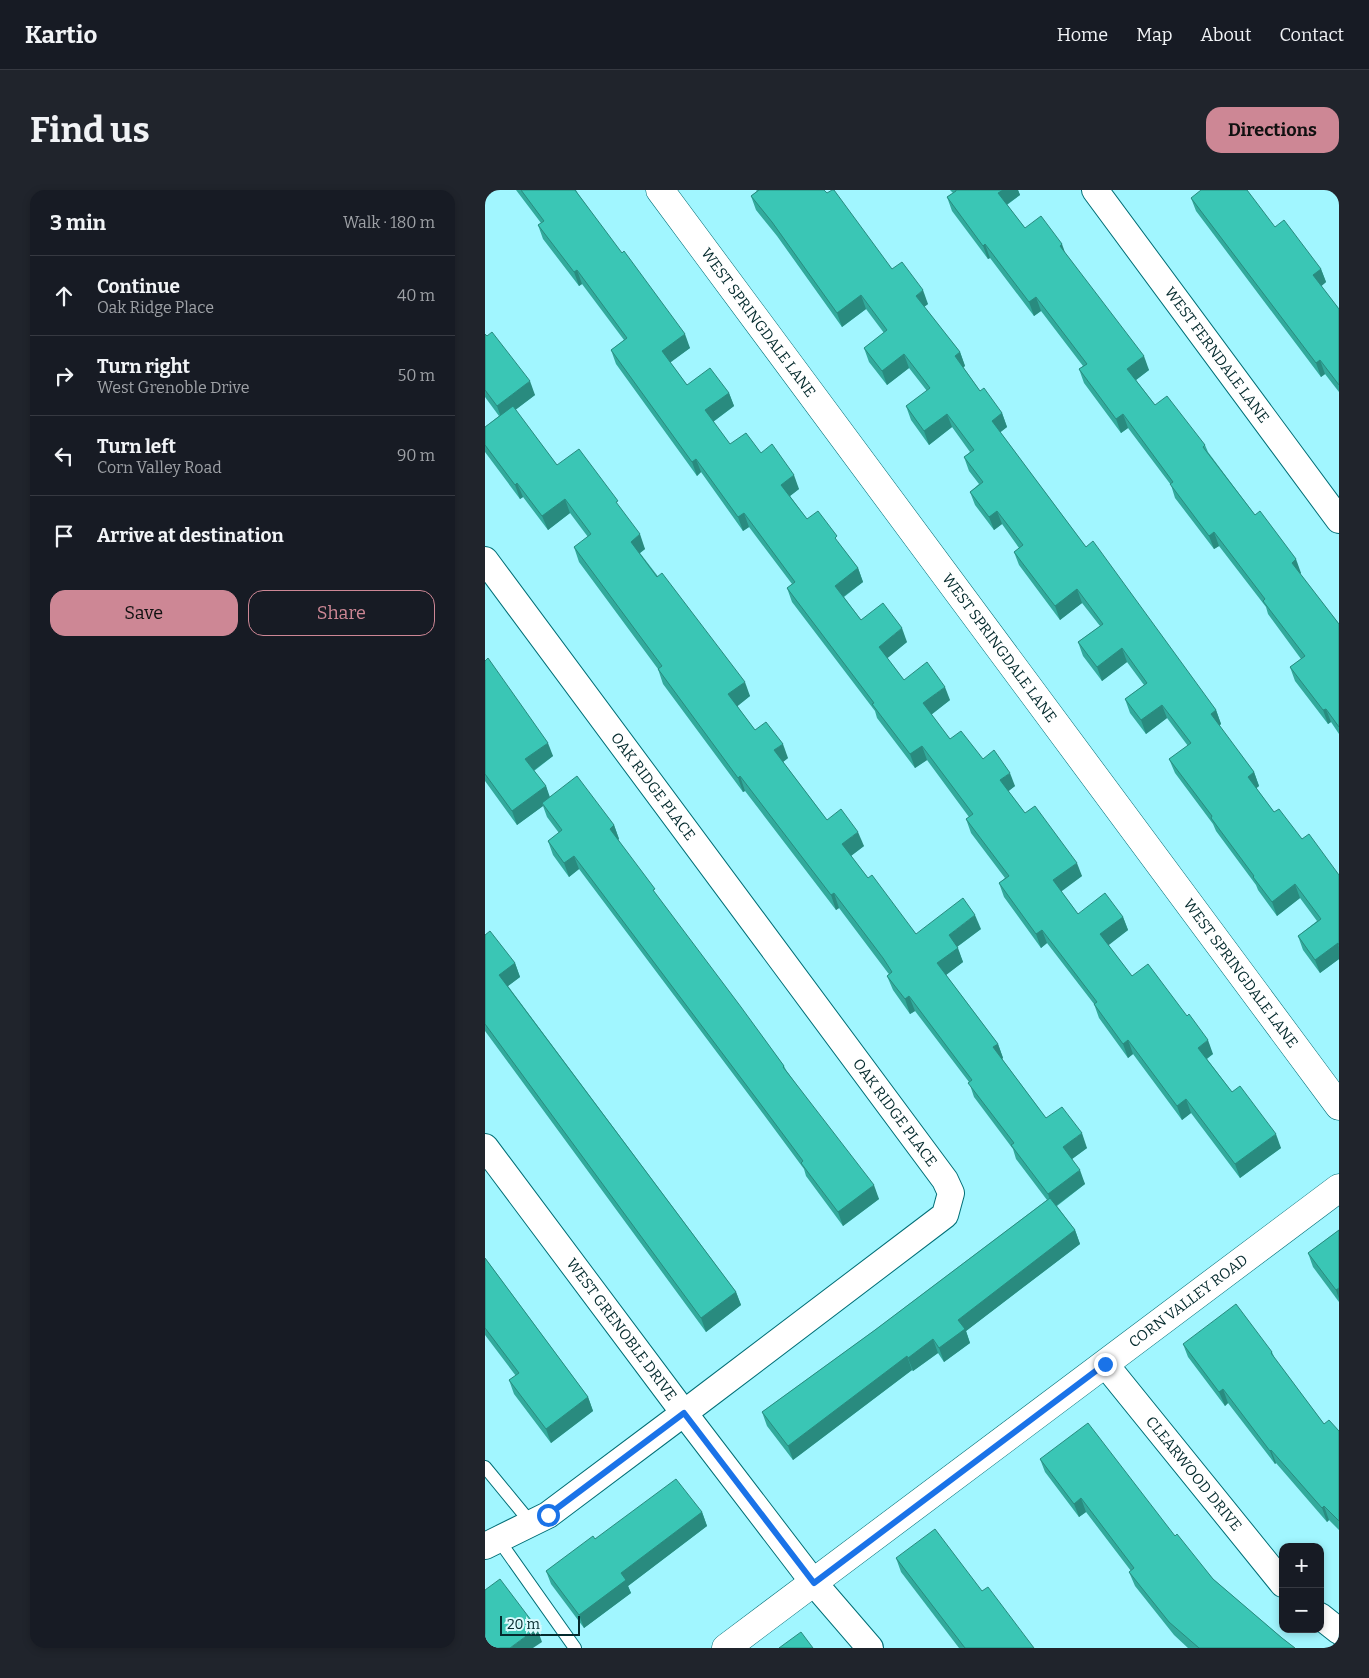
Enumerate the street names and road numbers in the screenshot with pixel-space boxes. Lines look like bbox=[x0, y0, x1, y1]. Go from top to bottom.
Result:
street label: WEST SPRINGDALE LANE bbox=[697, 245, 819, 401]
street label: WEST FERNDALE LANE bbox=[1161, 283, 1273, 426]
street label: WEST SPRINGDALE LANE bbox=[938, 570, 1061, 726]
street label: OAK RIDGE PLACE bbox=[607, 729, 699, 844]
street label: WEST SPRINGDALE LANE bbox=[1180, 895, 1302, 1051]
street label: OAK RIDGE PLACE bbox=[849, 1055, 941, 1170]
street label: CORN VALLEY ROAD bbox=[1125, 1251, 1251, 1352]
street label: WEST GRENOBLE DRIVE bbox=[563, 1255, 681, 1404]
street label: CLEARWOOD DRIVE bbox=[1142, 1413, 1245, 1535]

